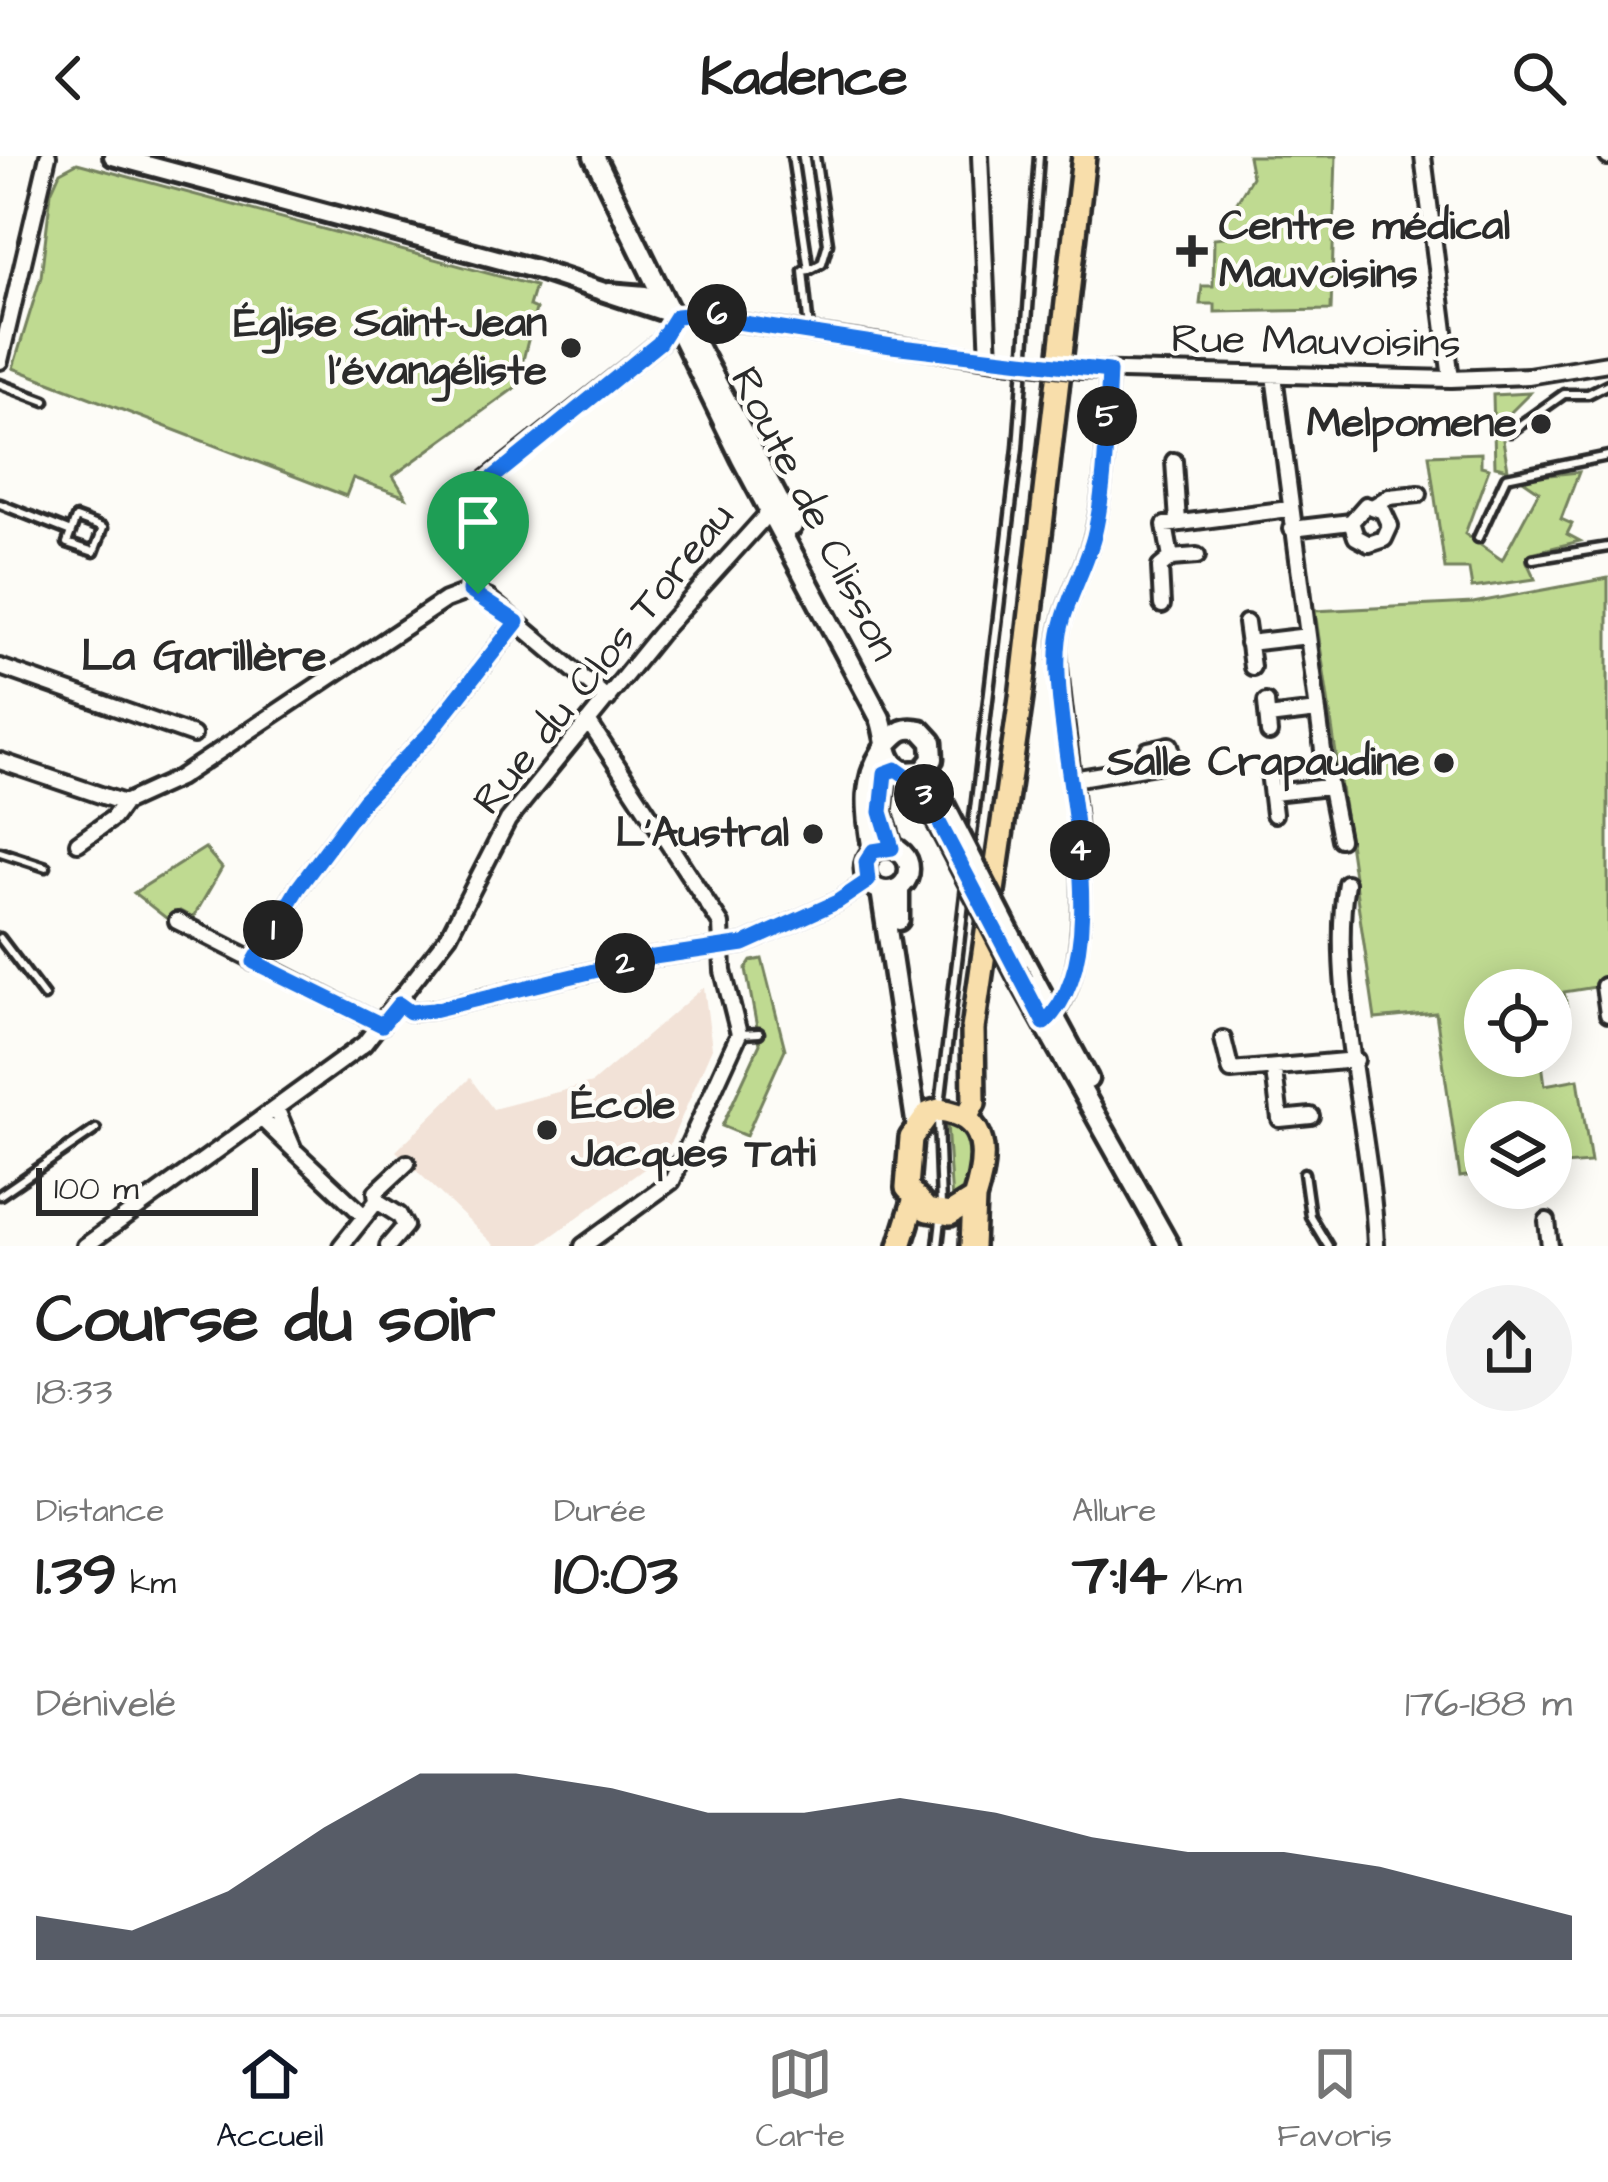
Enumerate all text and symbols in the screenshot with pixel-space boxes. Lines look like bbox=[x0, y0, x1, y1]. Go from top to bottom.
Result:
text: Kadence bbox=[700, 41, 908, 116]
icon: back bbox=[36, 45, 102, 111]
icon: search bbox=[1506, 45, 1572, 111]
place label: Centre médical Mauvoisins bbox=[1219, 198, 1510, 304]
marker: Centre médical Mauvoisins bbox=[1176, 235, 1208, 267]
pin: 6 bbox=[687, 284, 747, 344]
text: 6 bbox=[707, 291, 727, 337]
place label: Église Saint-Jean l'évangéliste bbox=[234, 295, 547, 402]
street label: Rue Mauvoisins bbox=[1171, 310, 1461, 374]
marker: Église Saint-Jean l'évangéliste bbox=[558, 335, 584, 361]
street label: Route de Clisson bbox=[715, 357, 913, 671]
pin: 5 bbox=[1077, 386, 1137, 446]
text: 5 bbox=[1095, 393, 1119, 439]
place label: Melpomene bbox=[1307, 395, 1517, 453]
marker: Melpomene bbox=[1528, 411, 1554, 437]
pin bbox=[427, 471, 529, 594]
icon: arrive bbox=[445, 489, 511, 555]
street label: Rue du Clos Toreau bbox=[460, 490, 748, 828]
district label: La Garillère bbox=[81, 626, 327, 688]
place label: Salle Crapaudine bbox=[1106, 734, 1420, 792]
marker: Salle Crapaudine bbox=[1431, 750, 1457, 776]
pin: 3 bbox=[894, 764, 954, 824]
text: 3 bbox=[916, 771, 932, 817]
place label: L'Austral bbox=[616, 805, 789, 863]
pin: 4 bbox=[1050, 820, 1110, 880]
marker: L'Austral bbox=[800, 821, 826, 847]
text: 4 bbox=[1069, 827, 1091, 873]
pin: 1 bbox=[243, 900, 303, 960]
text: 1 bbox=[271, 907, 275, 953]
pin: 2 bbox=[595, 933, 655, 993]
text: 2 bbox=[616, 940, 634, 986]
map controls bbox=[1464, 969, 1572, 1209]
button: locate bbox=[1464, 969, 1572, 1077]
place label: École Jacques Tati bbox=[570, 1077, 816, 1183]
button: layers bbox=[1464, 1101, 1572, 1209]
marker: École Jacques Tati bbox=[534, 1117, 560, 1143]
scale bar bbox=[36, 1162, 258, 1215]
text: 100 m bbox=[54, 1166, 139, 1212]
text: Course du soir bbox=[36, 1275, 496, 1367]
button: share bbox=[1446, 1285, 1572, 1411]
text: 18:33 bbox=[36, 1366, 112, 1420]
text: Distance bbox=[36, 1488, 164, 1534]
text: Durée bbox=[554, 1488, 646, 1534]
text: Allure bbox=[1072, 1488, 1156, 1534]
text: 1.39 bbox=[36, 1534, 117, 1617]
text: 10:03 bbox=[554, 1534, 678, 1617]
text: 7:14 bbox=[1072, 1534, 1167, 1617]
text: km bbox=[117, 1560, 176, 1606]
text: /km bbox=[1167, 1560, 1242, 1606]
text: Dénivelé bbox=[36, 1678, 176, 1732]
text: 176–188 m bbox=[1405, 1678, 1572, 1732]
tab: Accueil bbox=[216, 2041, 324, 2159]
tab: Carte bbox=[756, 2041, 845, 2159]
tab: Favoris bbox=[1277, 2041, 1392, 2159]

